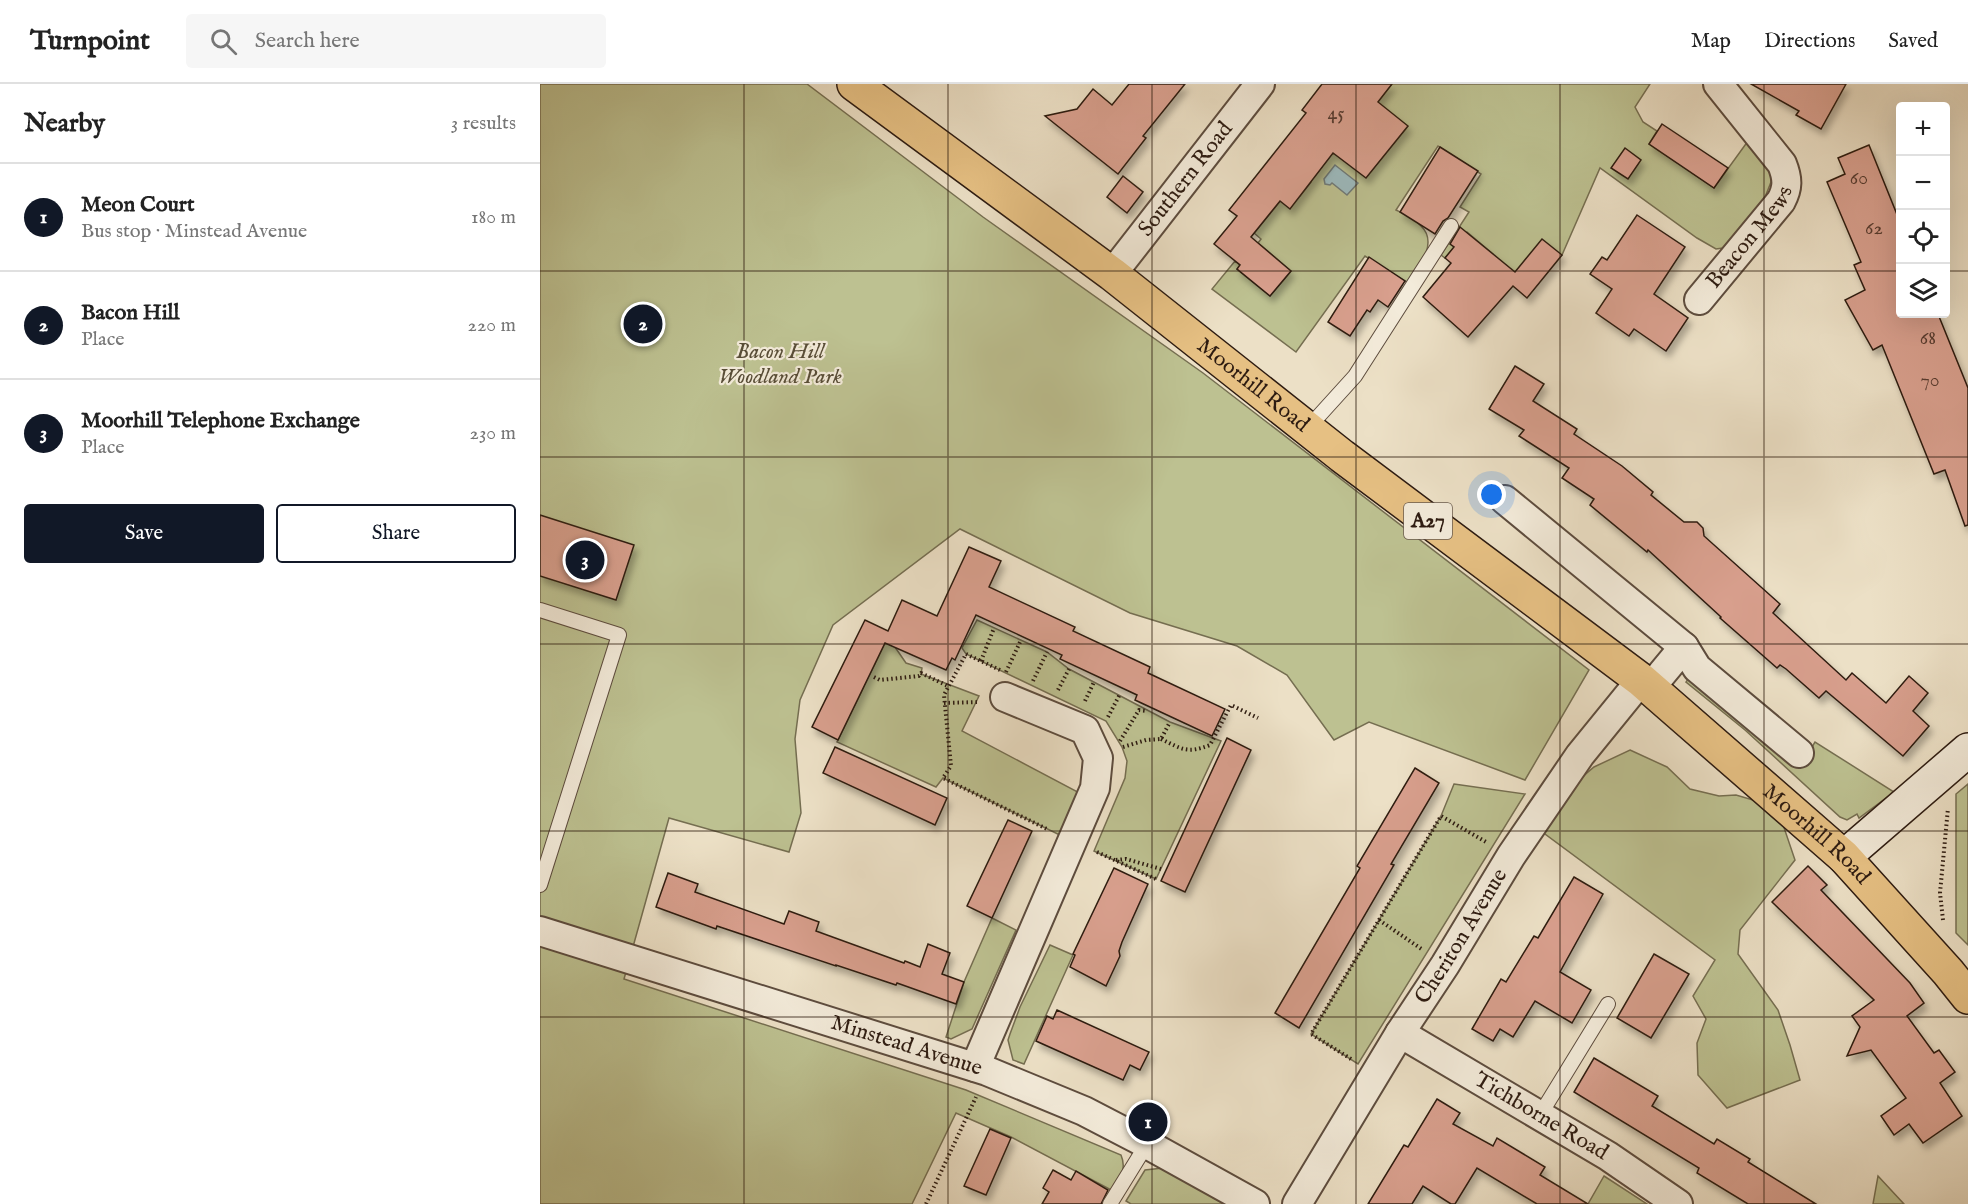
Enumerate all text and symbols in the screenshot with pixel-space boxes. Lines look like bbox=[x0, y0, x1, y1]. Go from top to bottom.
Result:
search box bbox=[186, 14, 606, 68]
text: Turnpoint bbox=[30, 24, 150, 59]
icon: search bbox=[207, 25, 240, 58]
text: Search here bbox=[255, 27, 360, 55]
text: Map bbox=[1691, 28, 1731, 55]
text: Directions bbox=[1764, 28, 1855, 55]
text: Saved bbox=[1888, 28, 1938, 55]
house number: 45 bbox=[1328, 101, 1344, 126]
map controls bbox=[1896, 102, 1950, 318]
button: + bbox=[1896, 102, 1950, 156]
text: Nearby bbox=[24, 107, 105, 140]
text: 3 results bbox=[451, 111, 516, 136]
street label: Southern Road bbox=[1132, 116, 1239, 242]
button: − bbox=[1896, 156, 1950, 210]
house number: 60 bbox=[1850, 166, 1868, 191]
street label: Beacon Mews bbox=[1700, 183, 1800, 295]
text: Meon Court bbox=[81, 191, 194, 219]
text: 1 bbox=[40, 205, 47, 230]
text: 180 m bbox=[471, 205, 516, 230]
button: locate bbox=[1896, 210, 1950, 264]
house number: 62 bbox=[1865, 216, 1883, 241]
text: Bus stop · Minstead Avenue bbox=[81, 219, 307, 244]
button: layers bbox=[1896, 264, 1950, 318]
text: Bacon Hill bbox=[81, 299, 180, 327]
pin: 2 bbox=[624, 302, 662, 346]
text: 2 bbox=[39, 313, 48, 338]
text: 220 m bbox=[468, 313, 516, 338]
house number: 68 bbox=[1920, 326, 1936, 351]
text: Place bbox=[81, 327, 124, 352]
street label: Moorhill Road bbox=[1191, 332, 1315, 439]
park label: Bacon Hill Woodland Park bbox=[718, 338, 842, 391]
house number: 70 bbox=[1920, 368, 1940, 393]
text: Moorhill Telephone Exchange bbox=[81, 407, 360, 435]
text: 3 bbox=[40, 421, 47, 446]
text: 230 m bbox=[470, 421, 516, 446]
text: Place bbox=[81, 435, 124, 460]
your location bbox=[1477, 480, 1506, 509]
road number: A27 bbox=[1404, 503, 1452, 539]
button: Save bbox=[24, 504, 264, 563]
button: Share bbox=[276, 504, 516, 563]
pin: 3 bbox=[566, 538, 604, 582]
street label: Moorhill Road bbox=[1757, 778, 1876, 891]
street label: Cheriton Avenue bbox=[1409, 864, 1514, 1010]
street label: Minstead Avenue bbox=[827, 1009, 986, 1083]
street label: Tichborne Road bbox=[1469, 1066, 1614, 1167]
pin: 1 bbox=[1128, 1100, 1168, 1144]

